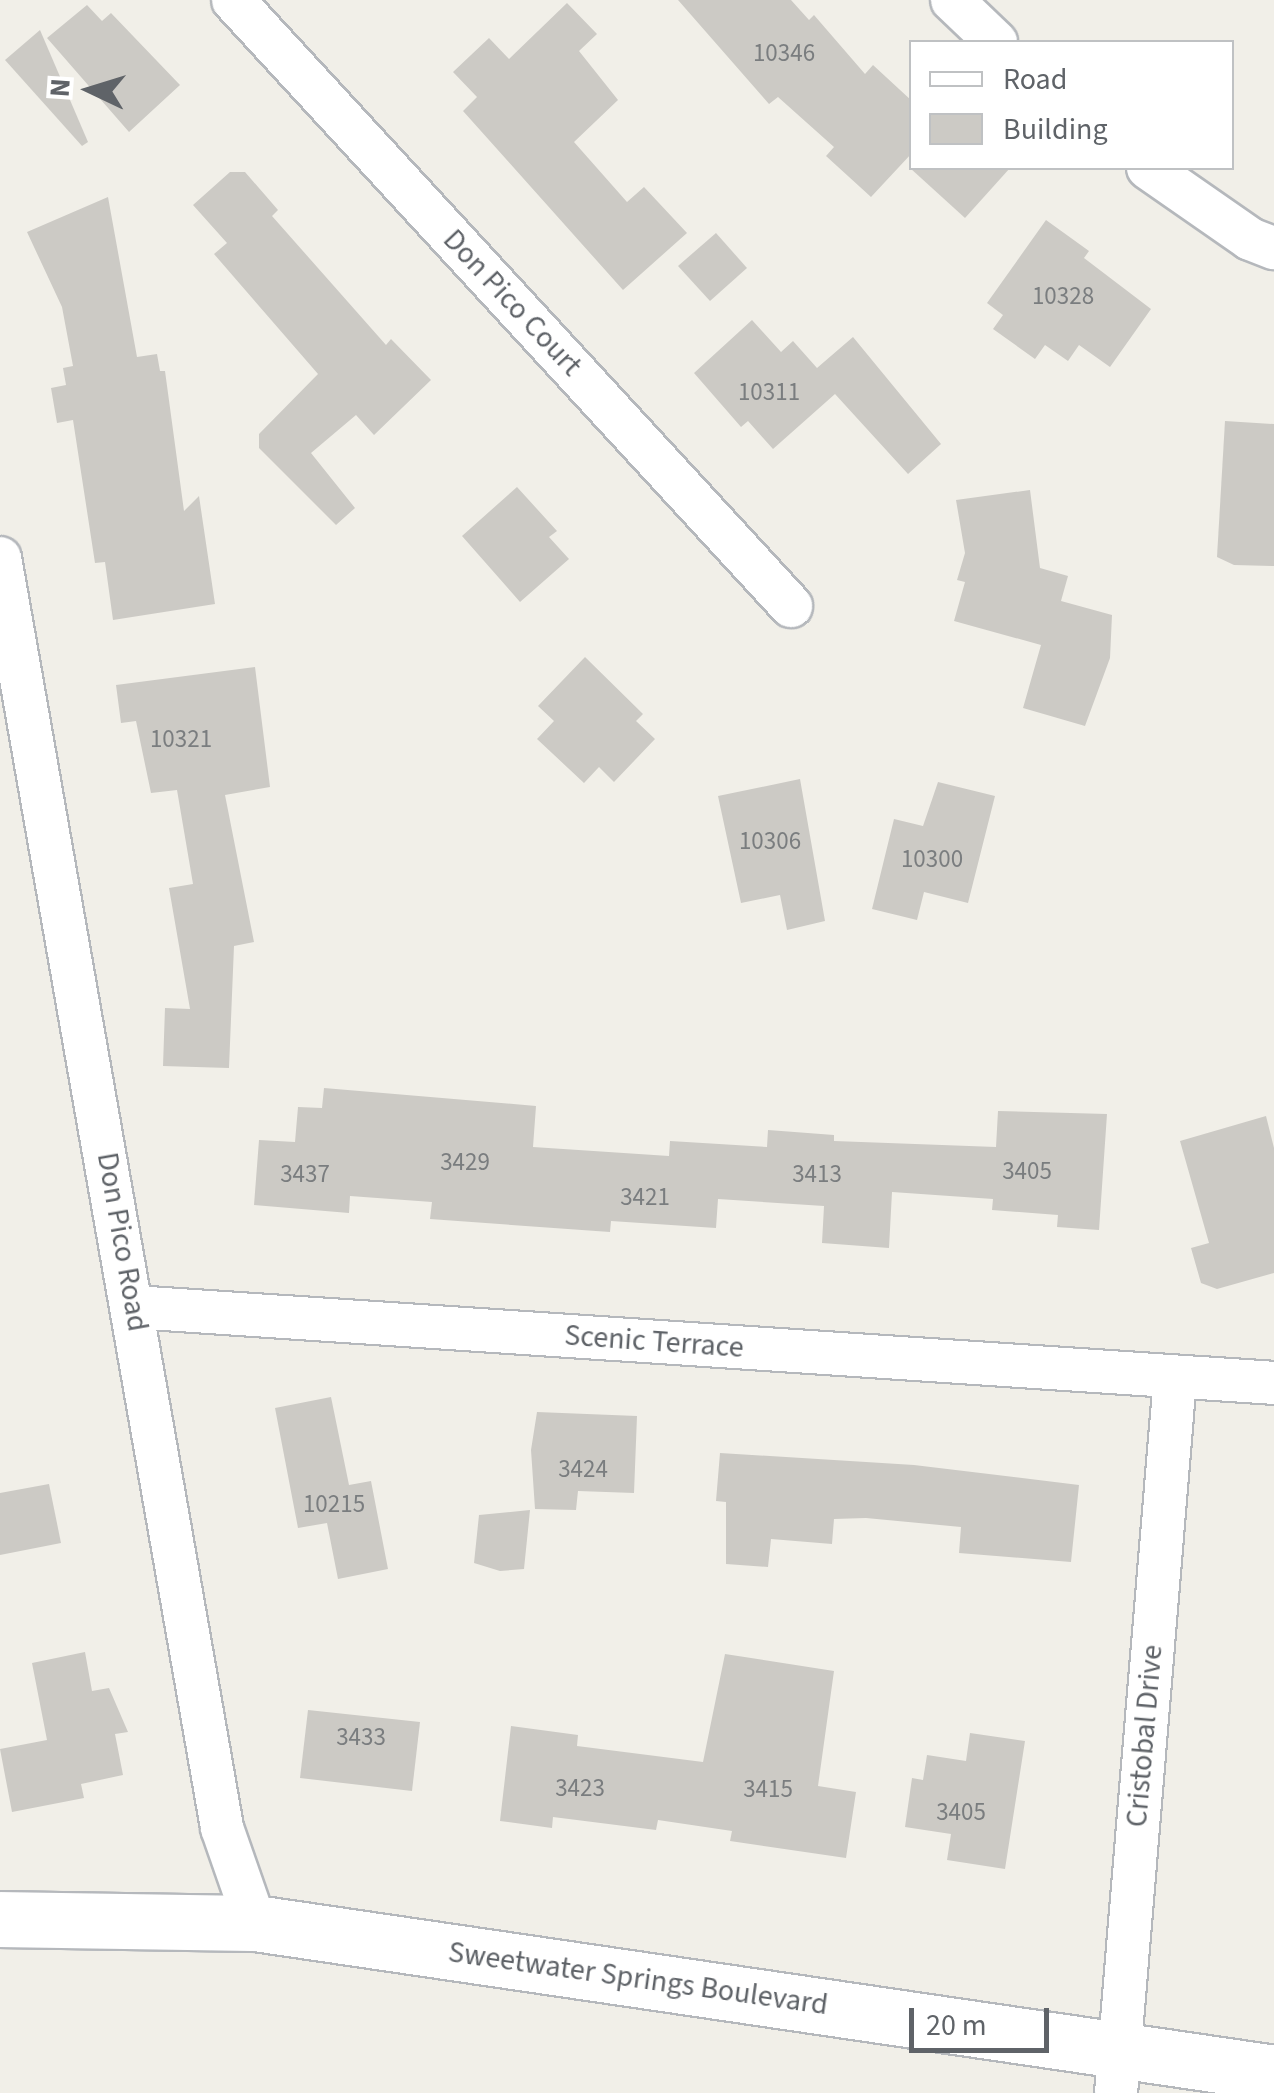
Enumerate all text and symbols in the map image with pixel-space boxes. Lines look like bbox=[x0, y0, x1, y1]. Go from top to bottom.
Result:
house number: 10346 bbox=[753, 38, 815, 68]
north arrow bbox=[40, 40, 140, 140]
legend bbox=[909, 40, 1234, 170]
text: Road bbox=[1003, 58, 1067, 101]
text: N bbox=[39, 77, 81, 99]
text: Building bbox=[1003, 108, 1108, 151]
street label: Don Pico Court bbox=[435, 222, 589, 384]
house number: 10328 bbox=[1032, 281, 1094, 311]
house number: 10311 bbox=[738, 377, 800, 407]
house number: 10321 bbox=[150, 724, 212, 754]
house number: 10306 bbox=[739, 826, 801, 856]
house number: 10300 bbox=[901, 844, 963, 874]
house number: 3429 bbox=[440, 1147, 490, 1177]
street label: Don Pico Road bbox=[89, 1150, 155, 1334]
house number: 3405 bbox=[1002, 1156, 1052, 1186]
house number: 3437 bbox=[280, 1159, 330, 1189]
house number: 3413 bbox=[792, 1159, 842, 1189]
house number: 3421 bbox=[620, 1182, 670, 1212]
street label: Scenic Terrace bbox=[563, 1318, 745, 1366]
house number: 3424 bbox=[558, 1454, 608, 1484]
house number: 10215 bbox=[303, 1489, 365, 1519]
street label: Cristobal Drive bbox=[1119, 1643, 1171, 1829]
house number: 3433 bbox=[336, 1722, 386, 1752]
house number: 3423 bbox=[555, 1773, 605, 1803]
house number: 3415 bbox=[743, 1774, 793, 1804]
house number: 3405 bbox=[936, 1797, 986, 1827]
street label: Sweetwater Springs Boulevard bbox=[446, 1935, 830, 2023]
scale bar bbox=[914, 1988, 1054, 2050]
text: 20 m bbox=[926, 2004, 987, 2047]

